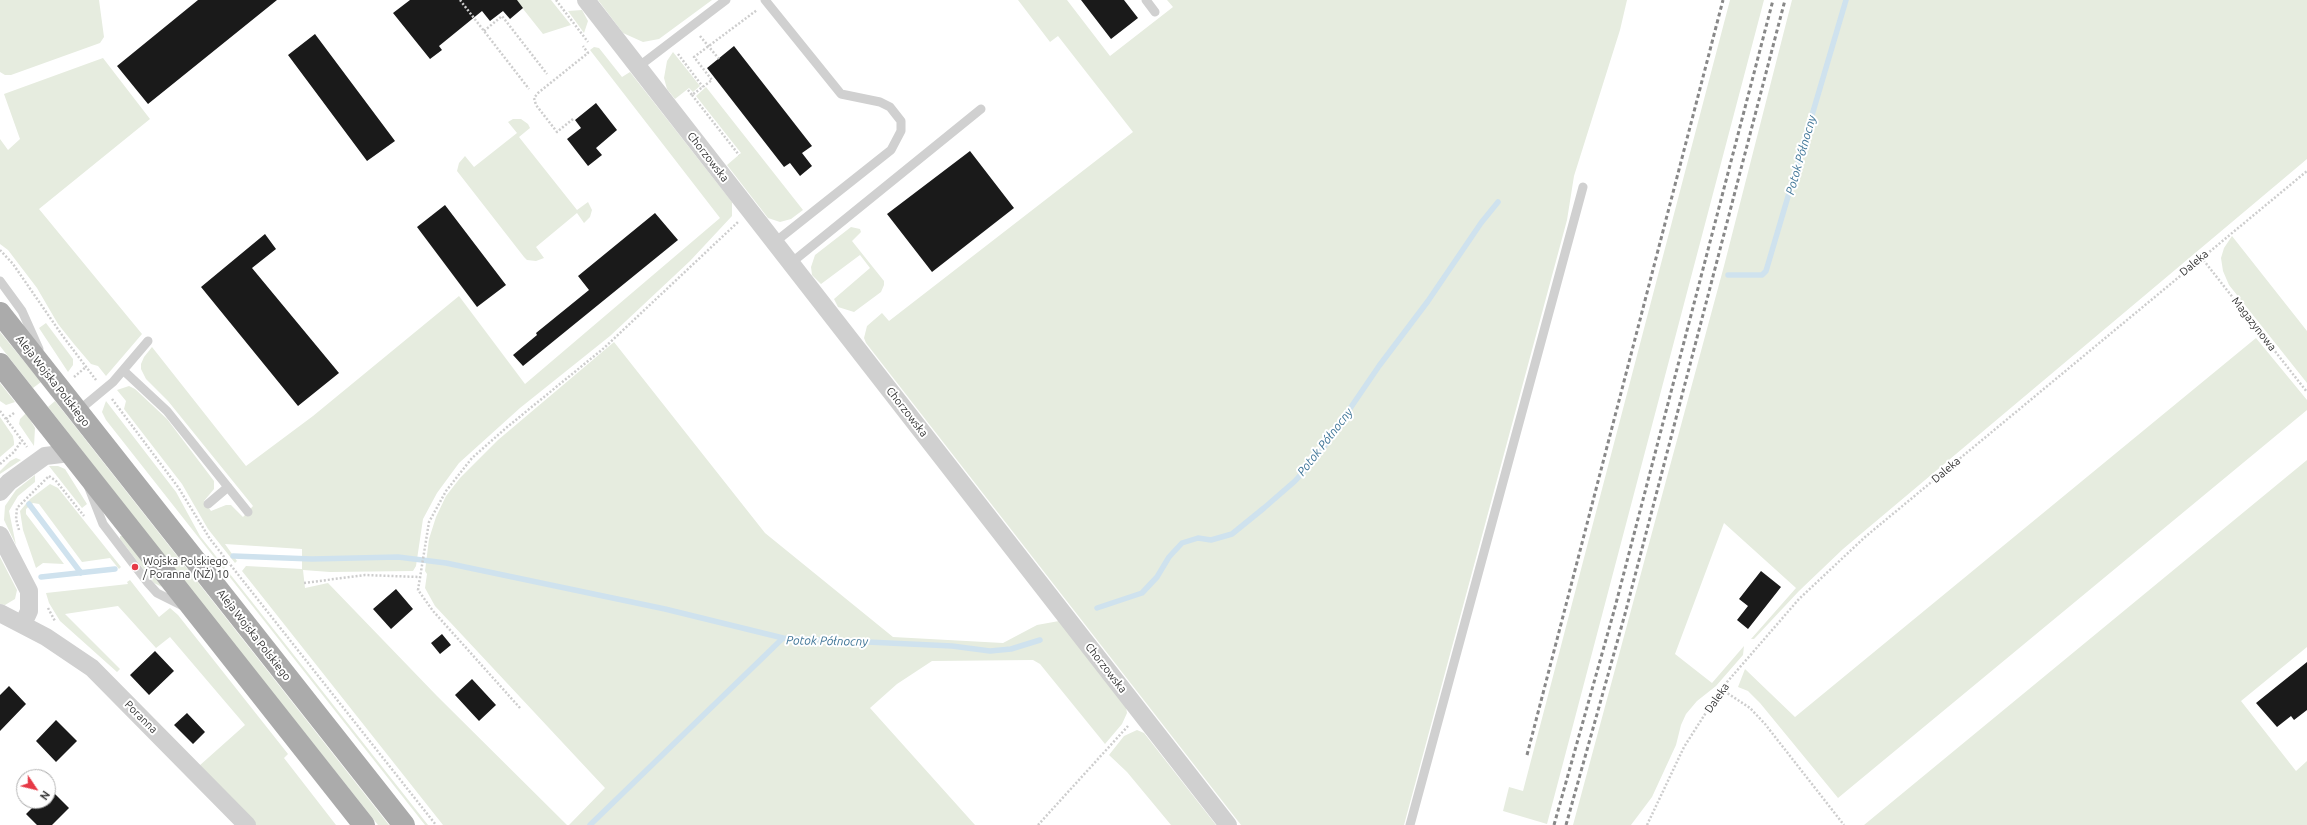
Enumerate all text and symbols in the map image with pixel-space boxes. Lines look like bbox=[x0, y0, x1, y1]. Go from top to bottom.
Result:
water label: Potok Północny bbox=[1783, 114, 1819, 196]
street label: Chorzowska bbox=[684, 129, 732, 185]
street label: Daleka bbox=[2177, 247, 2211, 279]
street label: Magazynowa bbox=[2229, 295, 2279, 353]
street label: Aleja Wojska Polskiego bbox=[13, 333, 93, 429]
street label: Chorzowska bbox=[883, 384, 931, 440]
water label: Potok Północny bbox=[1294, 405, 1356, 479]
street label: Daleka bbox=[1929, 454, 1963, 486]
place label: Wojska Polskiego / Poranna (NŻ) 10 bbox=[143, 554, 229, 580]
marker: Wojska Polskiego / Poranna (NŻ) 10 bbox=[130, 562, 140, 572]
street label: Aleja Wojska Polskiego bbox=[214, 587, 294, 683]
water label: Potok Północny bbox=[786, 633, 868, 649]
street label: Chorzowska bbox=[1082, 640, 1130, 696]
street label: Daleka bbox=[1702, 680, 1732, 716]
street label: Poranna bbox=[122, 698, 160, 736]
north arrow bbox=[16, 769, 56, 809]
text: N bbox=[38, 789, 52, 802]

